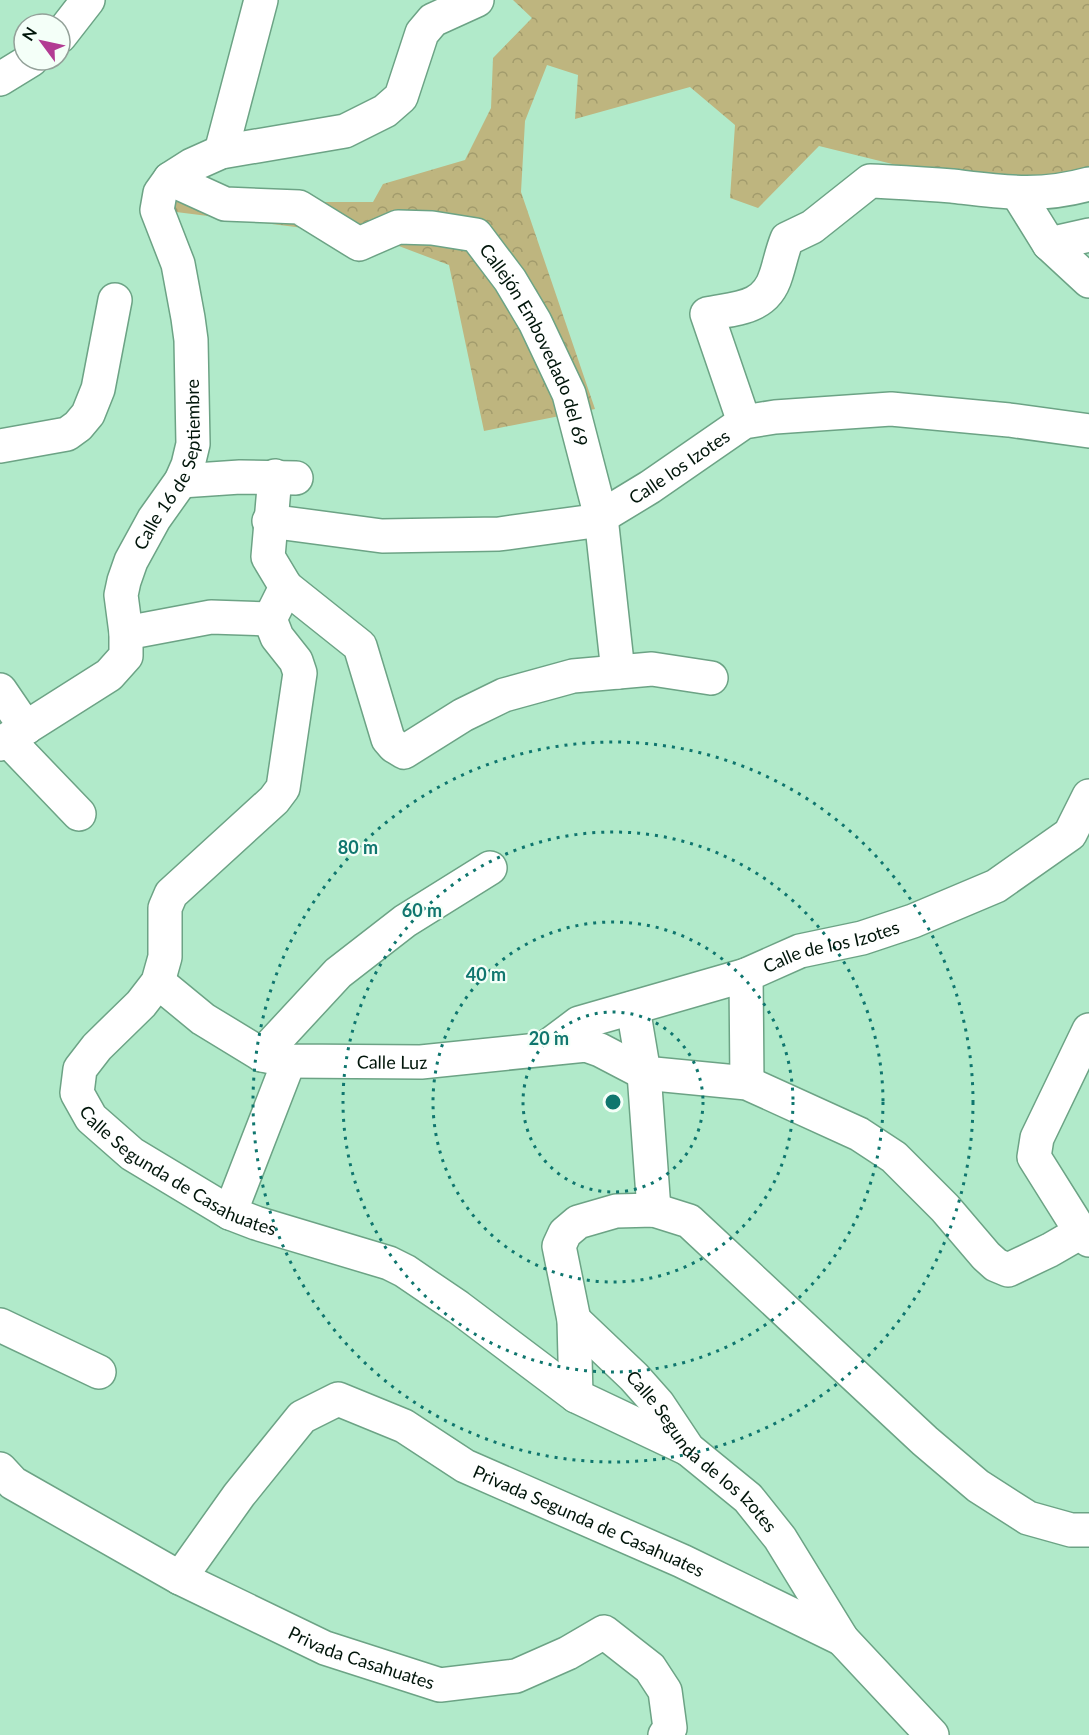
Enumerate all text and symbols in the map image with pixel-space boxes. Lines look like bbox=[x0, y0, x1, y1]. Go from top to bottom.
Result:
north arrow bbox=[12, 12, 72, 72]
text: N bbox=[18, 23, 40, 44]
street label: Callejón Embovedado del 69 bbox=[475, 239, 593, 449]
street label: Calle 16 de Septiembre bbox=[128, 379, 205, 553]
street label: Calle los Izotes bbox=[625, 424, 734, 508]
text: 80 m bbox=[338, 836, 378, 858]
text: 60 m bbox=[402, 899, 442, 921]
street label: Calle de los Izotes bbox=[759, 915, 902, 977]
text: 40 m bbox=[466, 963, 506, 985]
text: 20 m bbox=[529, 1027, 569, 1049]
street label: Calle Luz bbox=[357, 1050, 428, 1073]
centre of rings bbox=[603, 1092, 623, 1112]
street label: Calle Segunda de Casahuates bbox=[75, 1101, 279, 1240]
street label: Calle Segunda de los Izotes bbox=[622, 1366, 782, 1537]
street label: Privada Segunda de Casahuates bbox=[470, 1460, 708, 1581]
street label: Privada Casahuates bbox=[285, 1621, 438, 1694]

